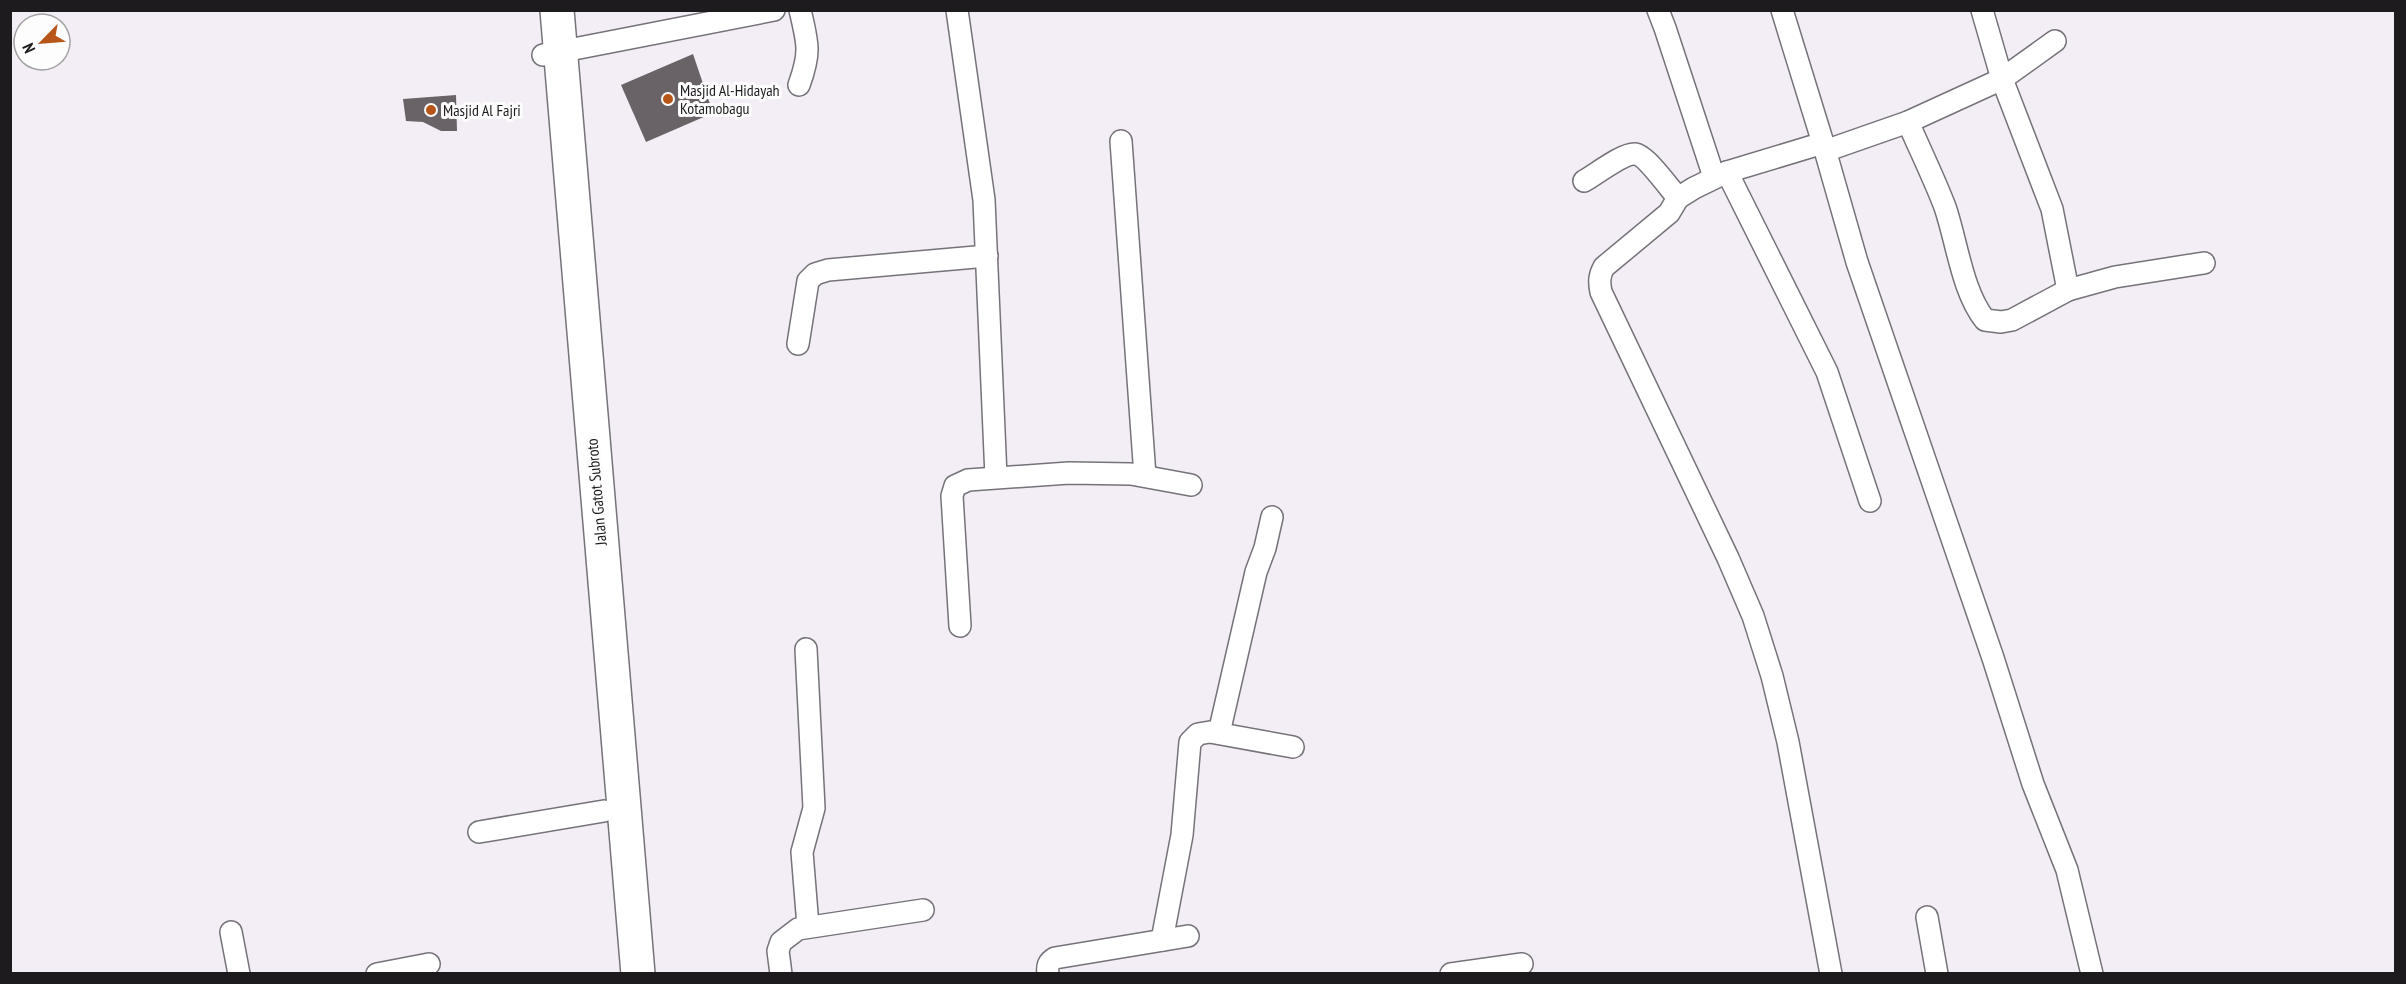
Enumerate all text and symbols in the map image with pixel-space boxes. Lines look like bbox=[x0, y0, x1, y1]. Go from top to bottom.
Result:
north arrow bbox=[12, 12, 72, 72]
text: N bbox=[18, 40, 39, 56]
place label: Masjid Al-Hidayah Kotamobagu bbox=[680, 80, 780, 118]
marker: Masjid Al-Hidayah Kotamobagu bbox=[661, 92, 675, 106]
place label: Masjid Al Fajri bbox=[443, 100, 521, 120]
marker: Masjid Al Fajri bbox=[424, 103, 438, 117]
street label: Jalan Gatot Subroto bbox=[581, 438, 611, 547]

